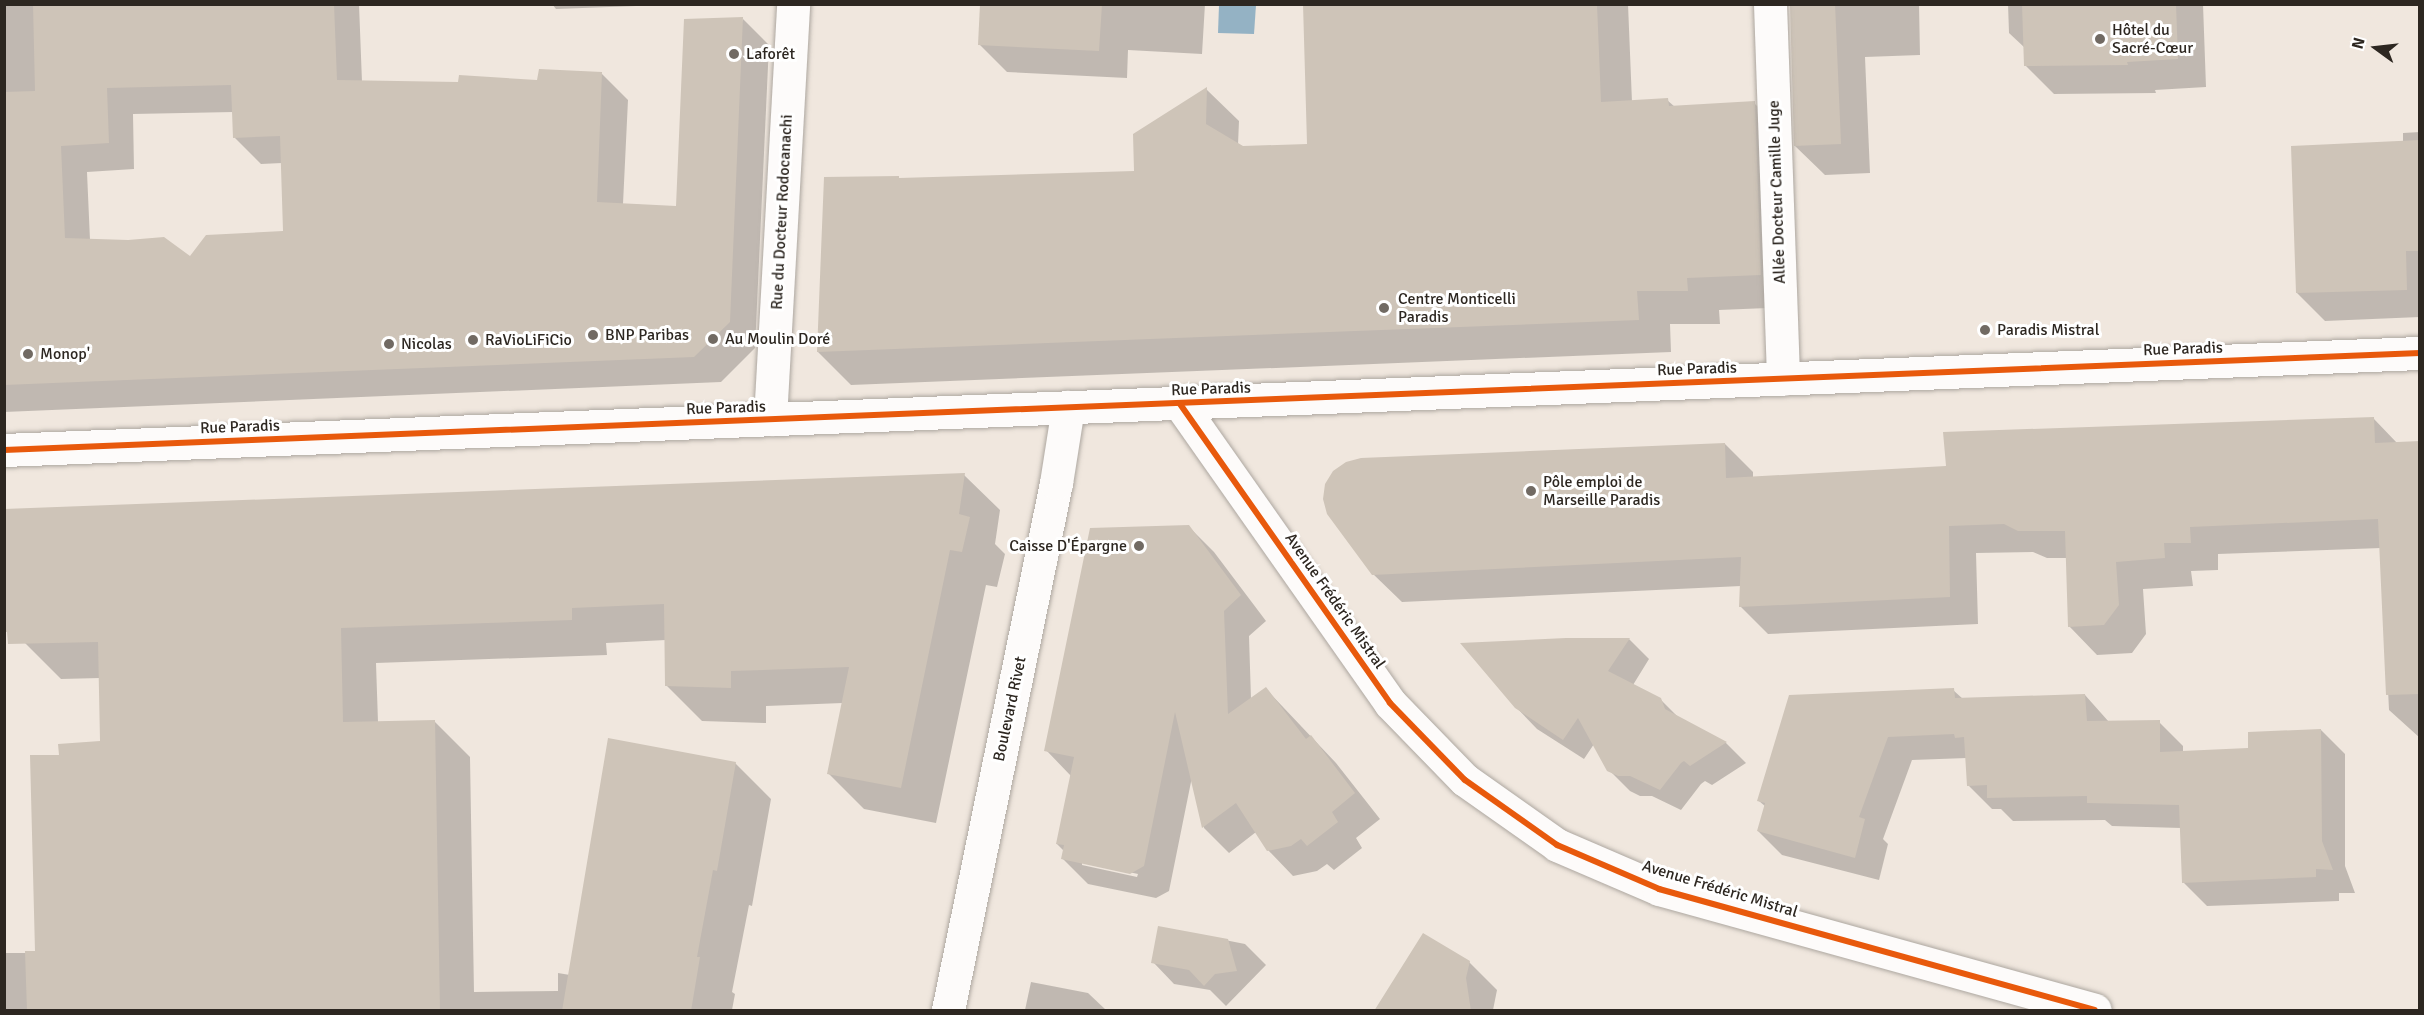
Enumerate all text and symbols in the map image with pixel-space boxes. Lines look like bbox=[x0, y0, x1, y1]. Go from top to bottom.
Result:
north arrow bbox=[2346, 18, 2406, 78]
place label: Hôtel du Sacré-Cœur bbox=[2112, 20, 2193, 58]
marker: Hôtel du Sacré-Cœur bbox=[2093, 32, 2107, 46]
text: N bbox=[2348, 35, 2370, 51]
place label: Laforêt bbox=[746, 44, 795, 64]
marker: Laforêt bbox=[727, 47, 741, 61]
street label: Allée Docteur Camille Juge bbox=[1764, 100, 1790, 284]
street label: Rue du Docteur Rodocanachi bbox=[767, 114, 797, 310]
place label: Centre Monticelli Paradis bbox=[1398, 289, 1516, 327]
marker: Centre Monticelli Paradis bbox=[1375, 299, 1393, 317]
place label: Paradis Mistral bbox=[1997, 320, 2099, 340]
marker: Paradis Mistral bbox=[1978, 323, 1992, 337]
place label: BNP Paribas bbox=[605, 325, 689, 345]
marker: BNP Paribas bbox=[586, 328, 600, 342]
place label: Au Moulin Doré bbox=[725, 329, 830, 349]
place label: RaVioLiFiCio bbox=[485, 330, 572, 350]
marker: Au Moulin Doré bbox=[706, 332, 720, 346]
marker: RaVioLiFiCio bbox=[466, 333, 480, 347]
place label: Nicolas bbox=[401, 334, 452, 354]
marker: Nicolas bbox=[382, 337, 396, 351]
street label: Rue Paradis bbox=[2143, 338, 2223, 360]
place label: Monop' bbox=[40, 344, 90, 364]
marker: Monop' bbox=[21, 347, 35, 361]
street label: Rue Paradis bbox=[1657, 358, 1737, 380]
street label: Rue Paradis bbox=[1171, 378, 1251, 400]
street label: Rue Paradis bbox=[686, 397, 766, 419]
street label: Rue Paradis bbox=[200, 416, 280, 438]
place label: Pôle emploi de Marseille Paradis bbox=[1543, 472, 1660, 510]
marker: Pôle emploi de Marseille Paradis bbox=[1524, 484, 1538, 498]
street label: Avenue Frédéric Mistral bbox=[1281, 529, 1389, 673]
place label: Caisse D'Épargne bbox=[1009, 536, 1127, 556]
marker: Caisse D'Épargne bbox=[1132, 539, 1146, 553]
street label: Boulevard Rivet bbox=[990, 655, 1030, 763]
street label: Avenue Frédéric Mistral bbox=[1640, 856, 1800, 922]

